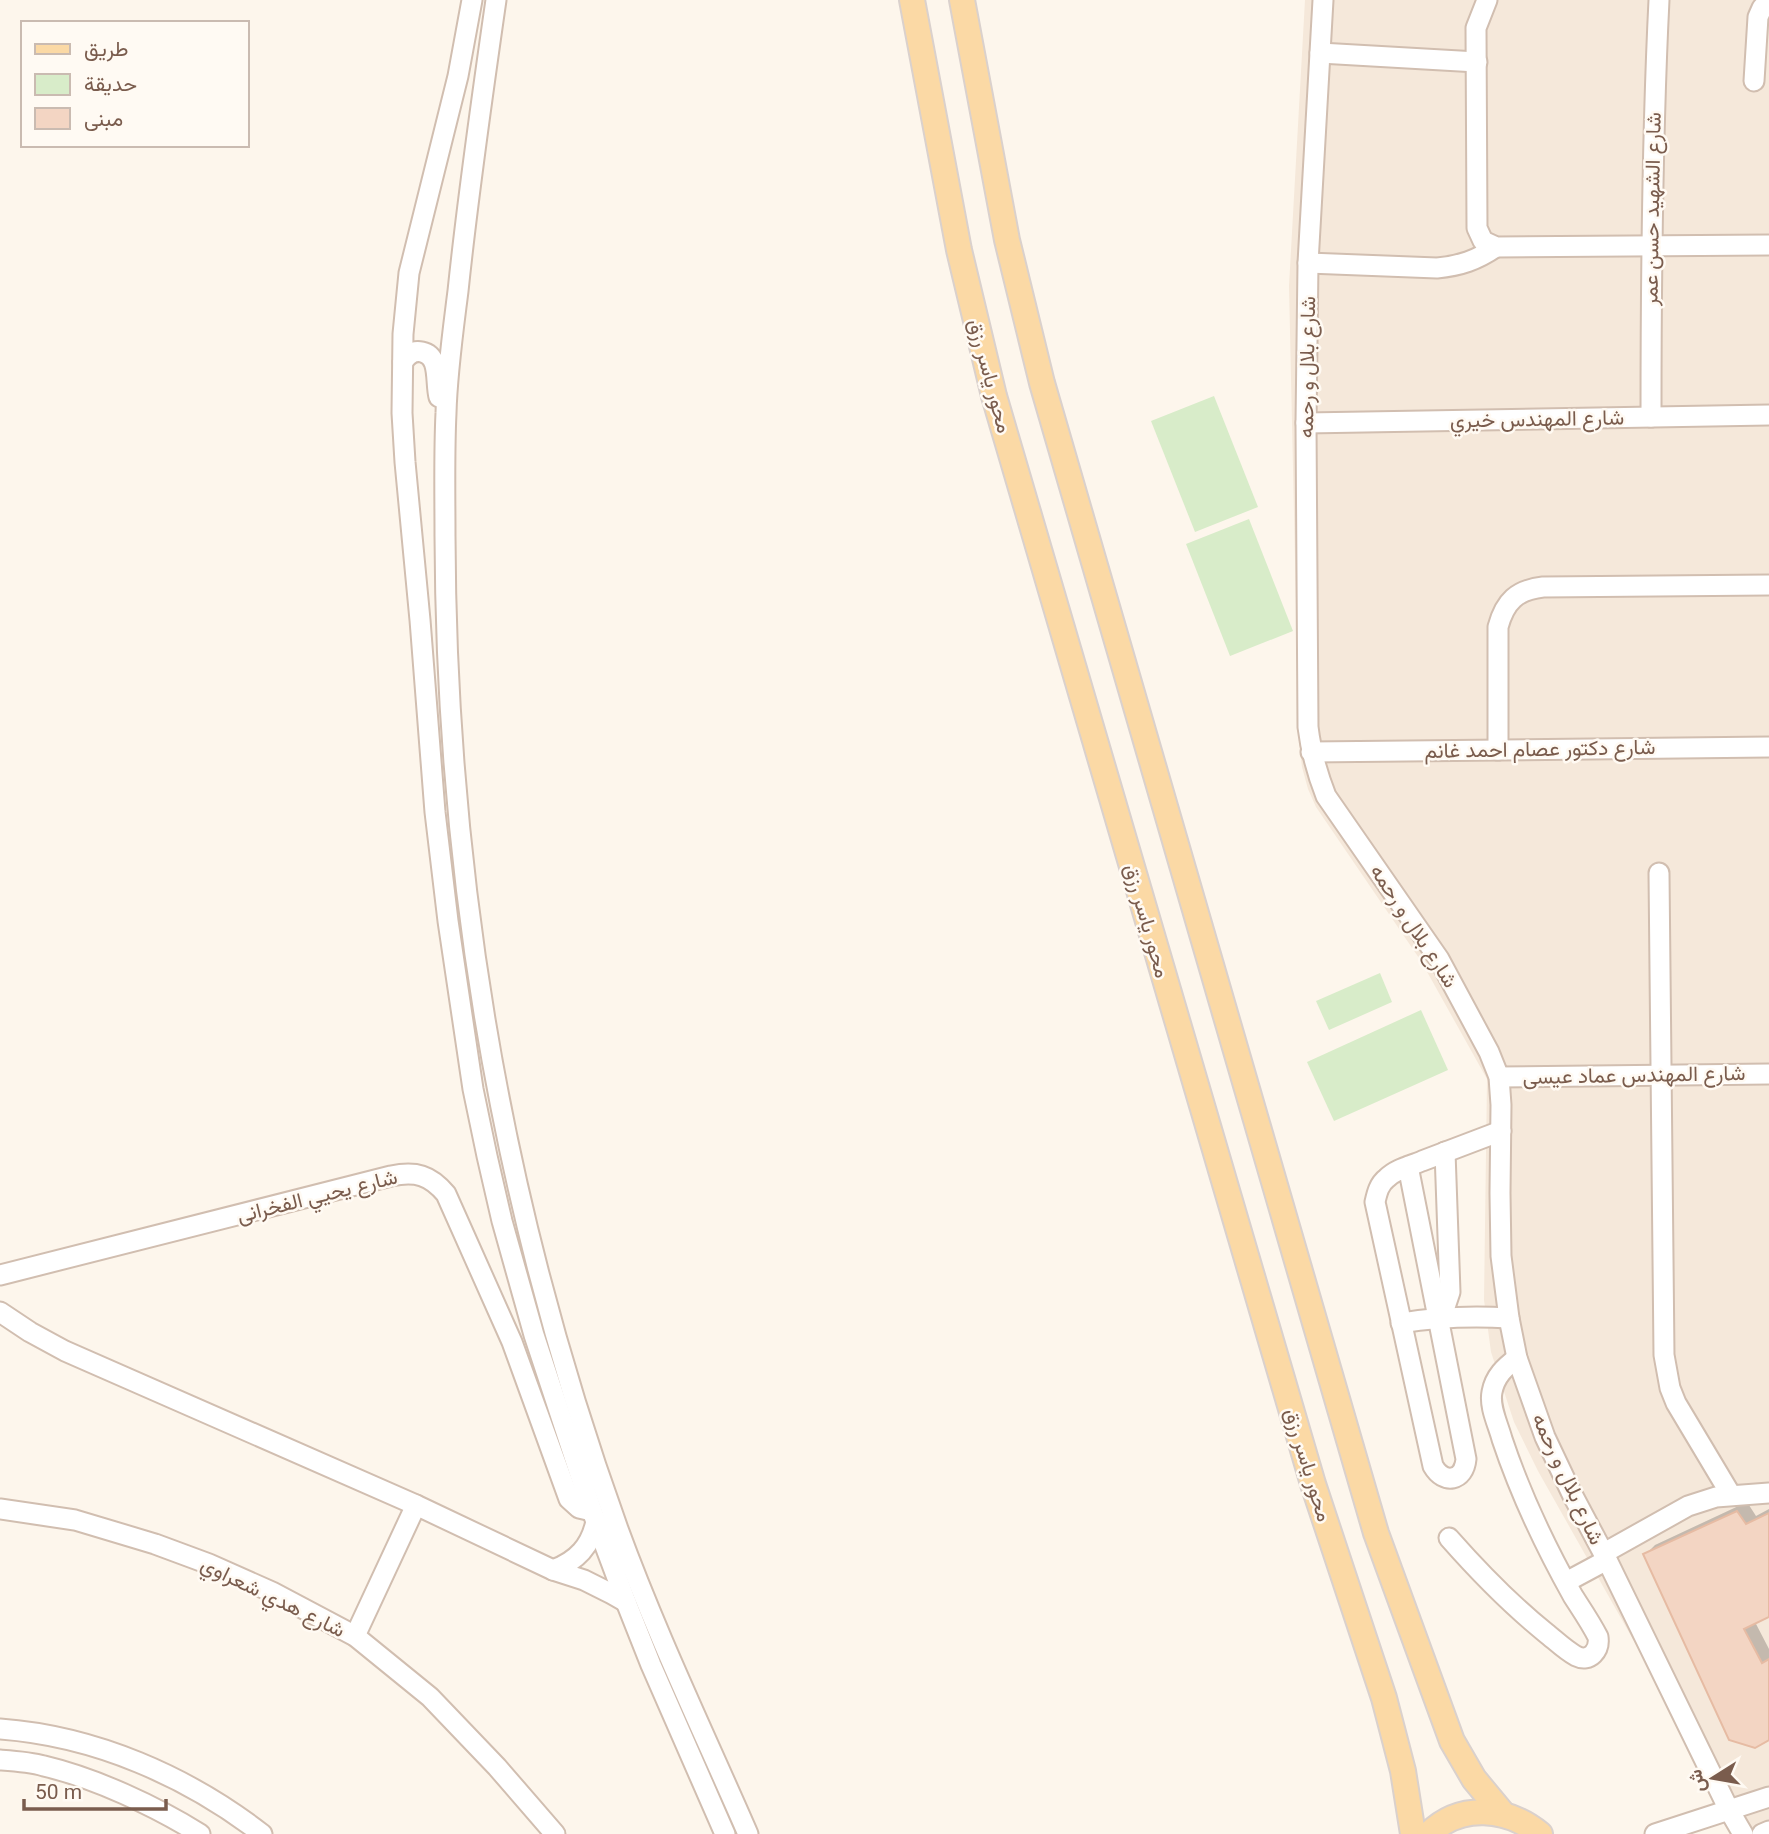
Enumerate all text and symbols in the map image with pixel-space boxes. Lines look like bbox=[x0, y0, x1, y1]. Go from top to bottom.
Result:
legend bbox=[21, 21, 248, 147]
text: طريق bbox=[84, 37, 129, 62]
text: حديقة bbox=[84, 72, 137, 96]
text: مبنى bbox=[84, 107, 123, 131]
street label: شارع الشهيد حسن عمر bbox=[1638, 112, 1668, 307]
street label: شارع بلال و رحمه bbox=[1294, 296, 1322, 438]
street label: محور ياسر رزق bbox=[962, 316, 1017, 436]
street label: شارع المهندس خيري bbox=[1450, 405, 1625, 438]
street label: شارع دكتور عصام احمد غانم bbox=[1424, 735, 1656, 765]
street label: شارع بلال و رحمه bbox=[1364, 860, 1463, 993]
street label: محور ياسر رزق bbox=[1118, 861, 1175, 981]
street label: شارع المهندس عماد عيسى bbox=[1522, 1061, 1746, 1091]
street label: شارع يحيي الفخرانى bbox=[234, 1164, 401, 1232]
street label: محور ياسر رزق bbox=[1278, 1405, 1337, 1525]
street label: شارع بلال و رحمه bbox=[1525, 1410, 1609, 1549]
street label: شارع هدي شعراوي bbox=[195, 1552, 349, 1647]
north arrow bbox=[1678, 1743, 1748, 1813]
scale bar bbox=[24, 1768, 166, 1812]
text: ش bbox=[1683, 1768, 1710, 1795]
text: 50 m bbox=[35, 1780, 82, 1804]

